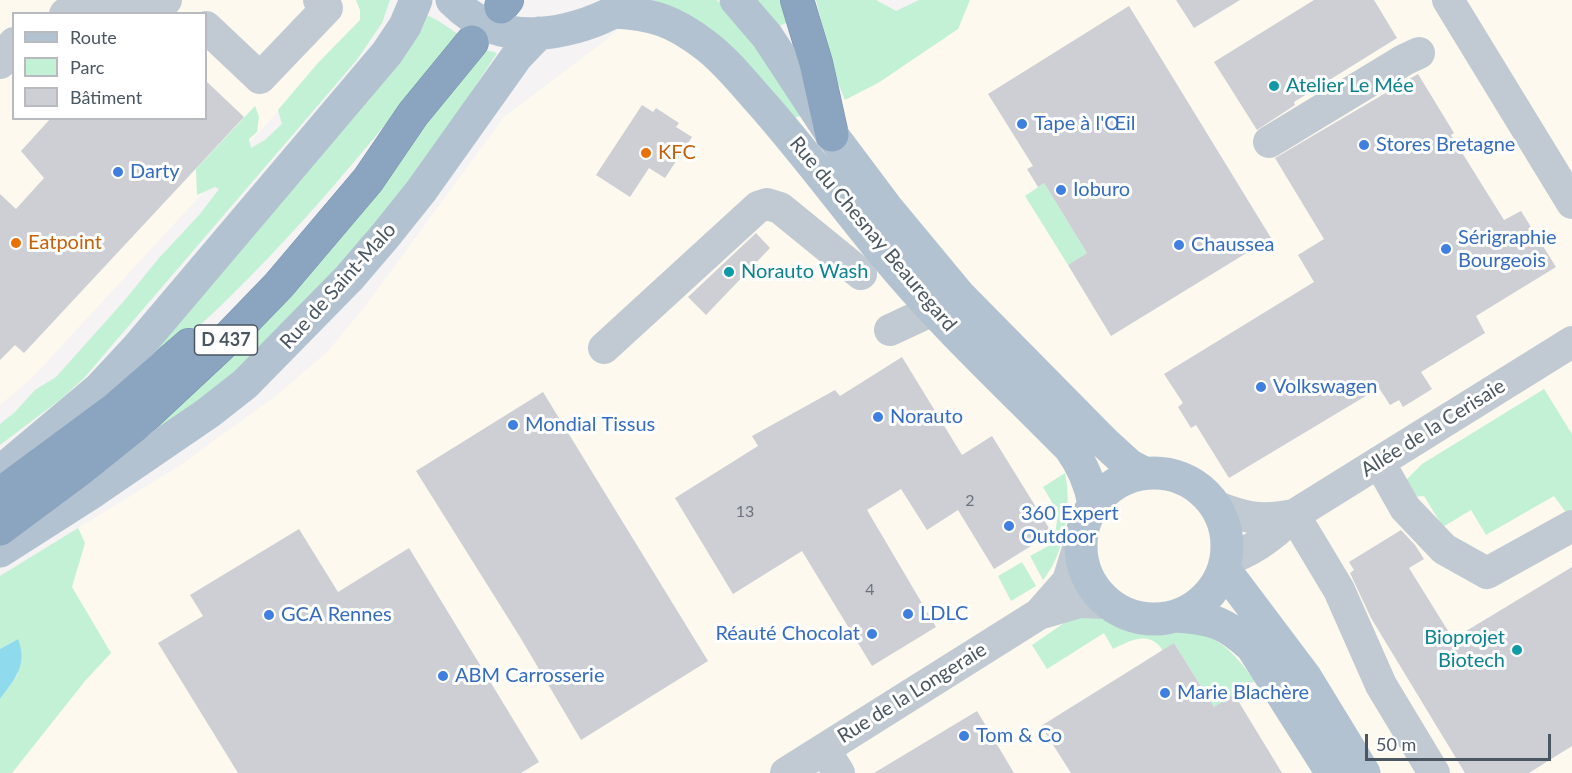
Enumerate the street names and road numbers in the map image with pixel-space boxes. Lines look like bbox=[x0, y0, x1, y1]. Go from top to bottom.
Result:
street label: Rue du Chesnay Beauregard bbox=[785, 132, 961, 336]
street label: Rue de Saint-Malo bbox=[275, 218, 401, 354]
road number: D 437 bbox=[194, 325, 258, 355]
street label: Allée de la Cerisaie bbox=[1356, 374, 1510, 482]
street label: Rue de la Longeraie bbox=[833, 638, 991, 748]

